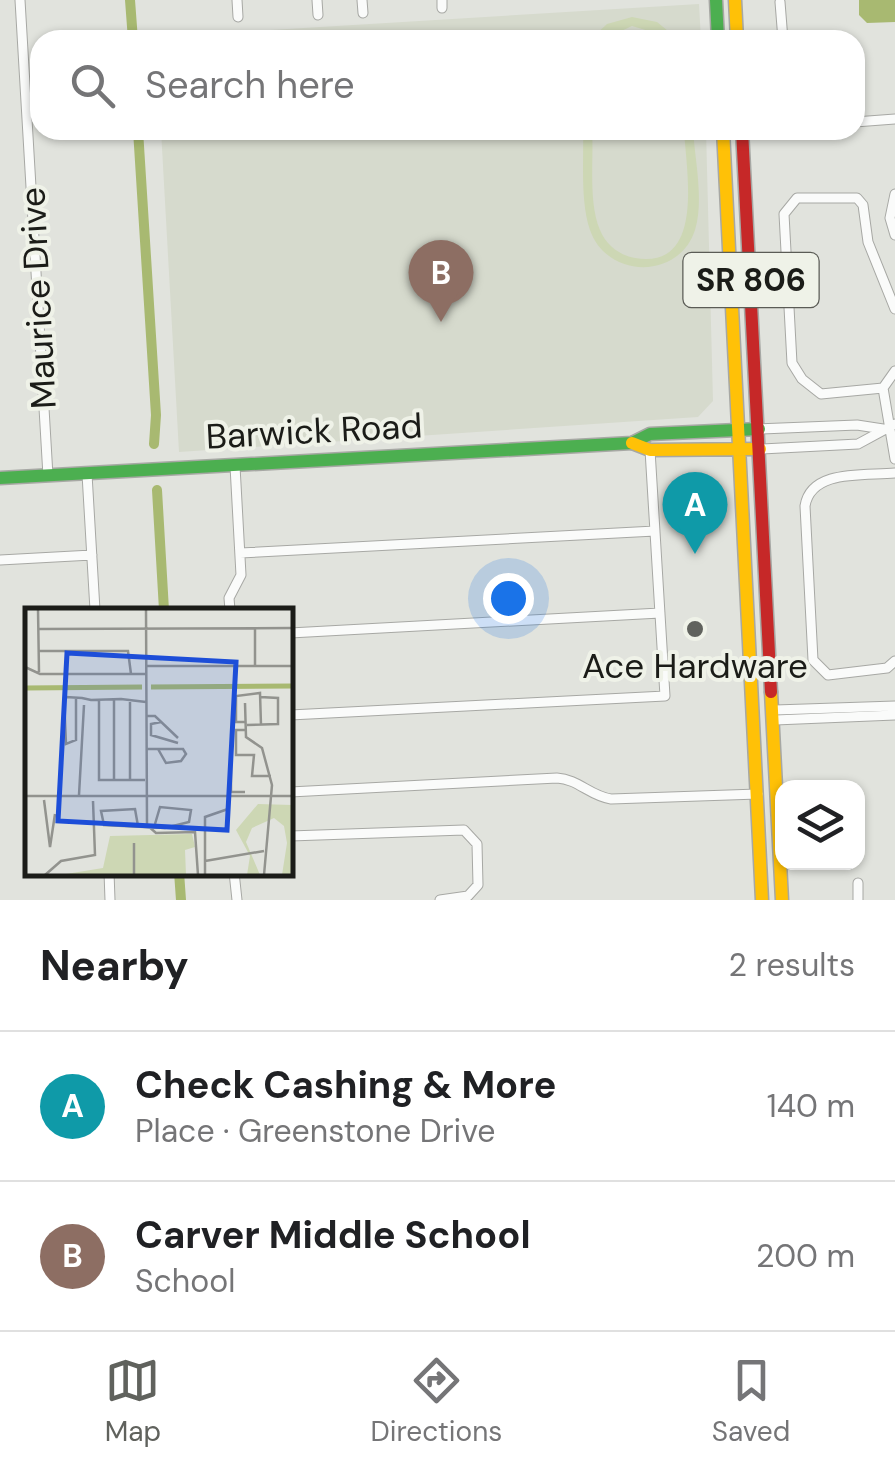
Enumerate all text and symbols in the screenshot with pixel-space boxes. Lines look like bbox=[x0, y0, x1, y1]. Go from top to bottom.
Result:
search box bbox=[30, 30, 865, 140]
icon: search bbox=[65, 58, 120, 113]
text: Search here bbox=[145, 60, 355, 110]
street label: Maurice Drive bbox=[9, 186, 67, 410]
pin: B bbox=[408, 240, 474, 322]
road number: SR 806 bbox=[684, 253, 818, 307]
street label: Barwick Road bbox=[205, 402, 423, 460]
pin: A bbox=[662, 472, 728, 554]
your location bbox=[483, 573, 534, 624]
inset map bbox=[25, 608, 292, 875]
marker: Ace Hardware bbox=[684, 618, 706, 640]
place label: Ace Hardware bbox=[582, 643, 808, 689]
map controls bbox=[775, 780, 865, 870]
button: layers bbox=[775, 780, 865, 870]
text: Nearby bbox=[40, 938, 189, 993]
text: 2 results bbox=[729, 944, 855, 986]
text: Check Cashing & More bbox=[135, 1060, 556, 1110]
text: A bbox=[61, 1085, 84, 1127]
text: 140 m bbox=[767, 1085, 855, 1127]
text: Place · Greenstone Drive bbox=[135, 1110, 495, 1152]
text: Carver Middle School bbox=[135, 1210, 531, 1260]
text: B bbox=[62, 1235, 83, 1277]
text: 200 m bbox=[756, 1235, 855, 1277]
text: School bbox=[135, 1260, 235, 1302]
tab: Map bbox=[105, 1353, 161, 1450]
tab: Directions bbox=[371, 1353, 502, 1450]
tab: Saved bbox=[712, 1353, 790, 1450]

